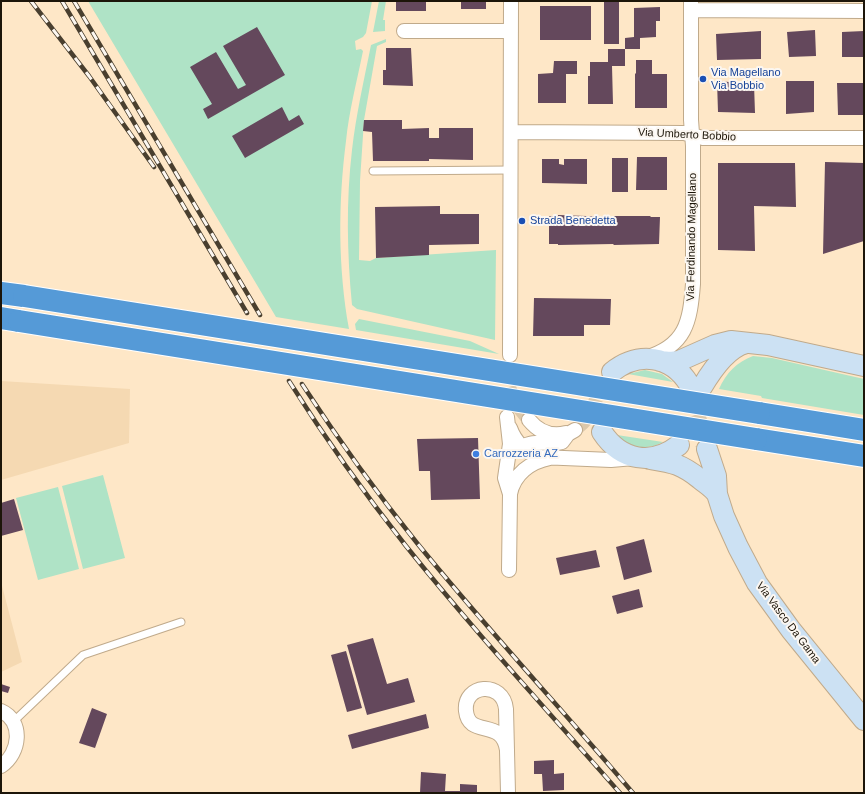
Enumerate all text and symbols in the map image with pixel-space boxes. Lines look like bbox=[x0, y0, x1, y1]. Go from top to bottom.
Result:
place label: Via Magellano Via Bobbio bbox=[711, 66, 781, 92]
marker: Via Magellano Via Bobbio bbox=[698, 74, 708, 84]
street label: Via Umberto Bobbio bbox=[638, 126, 736, 144]
street label: Via Ferdinando Magellano bbox=[684, 173, 700, 301]
place label: Strada Benedetta bbox=[530, 214, 616, 228]
marker: Strada Benedetta bbox=[517, 216, 527, 226]
place label: Carrozzeria AZ bbox=[484, 447, 558, 461]
marker: Carrozzeria AZ bbox=[471, 449, 481, 459]
street label: Via Vasco Da Gama bbox=[753, 580, 823, 666]

